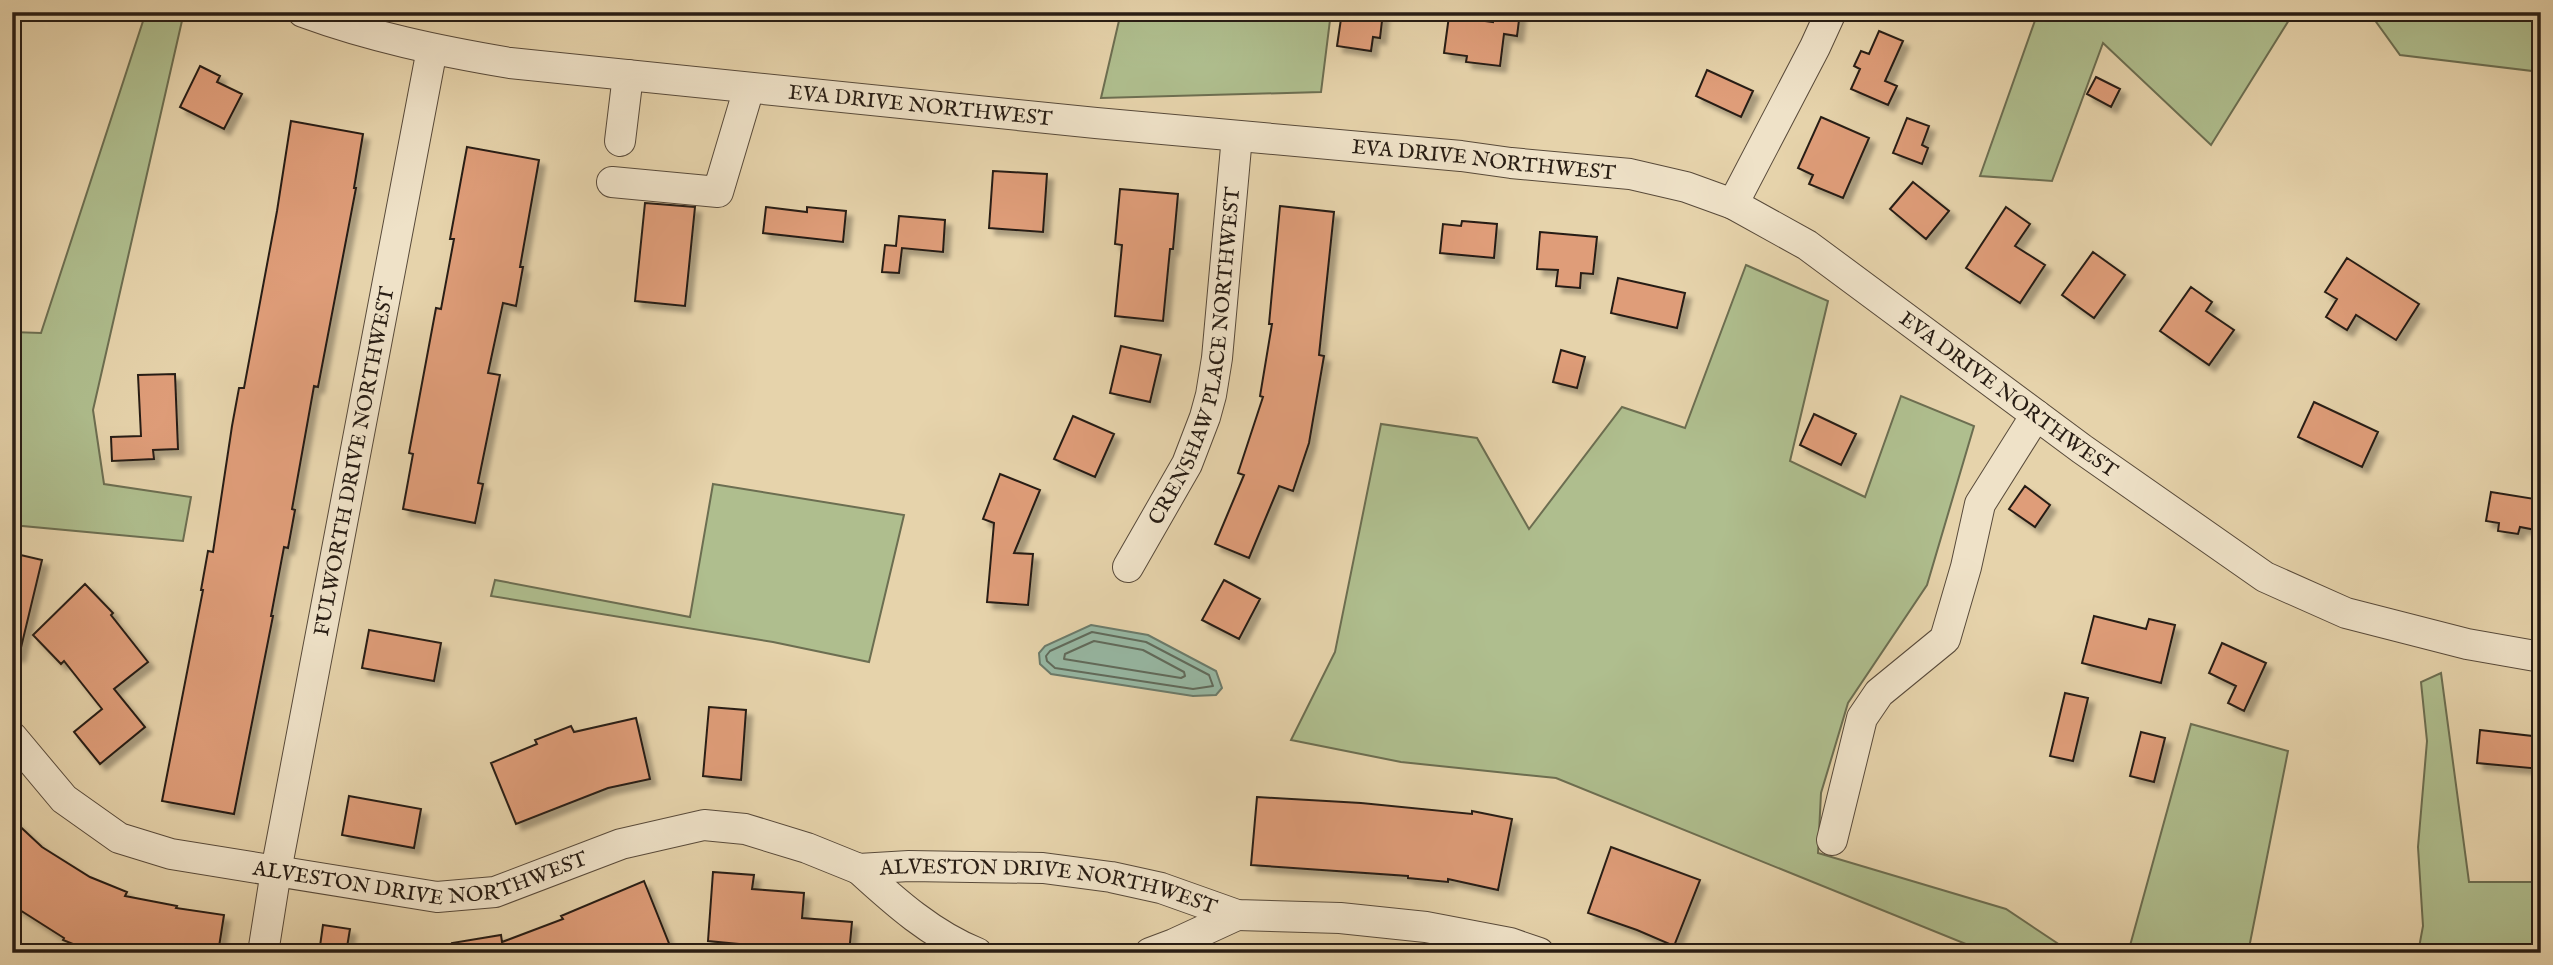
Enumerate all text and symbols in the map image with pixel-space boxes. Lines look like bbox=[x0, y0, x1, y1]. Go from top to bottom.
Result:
street label: EVA DRIVE NORTHWEST bbox=[787, 80, 1054, 134]
street label: EVA DRIVE NORTHWEST bbox=[1351, 134, 1617, 188]
street label: CRENSHAW PLACE NORTHWEST bbox=[1143, 185, 1247, 530]
street label: FULWORTH DRIVE NORTHWEST bbox=[309, 284, 402, 639]
street label: EVA DRIVE NORTHWEST bbox=[1893, 306, 2123, 485]
street label: ALVESTON DRIVE NORTHWEST bbox=[250, 846, 592, 913]
street label: ALVESTON DRIVE NORTHWEST bbox=[878, 854, 1221, 922]

